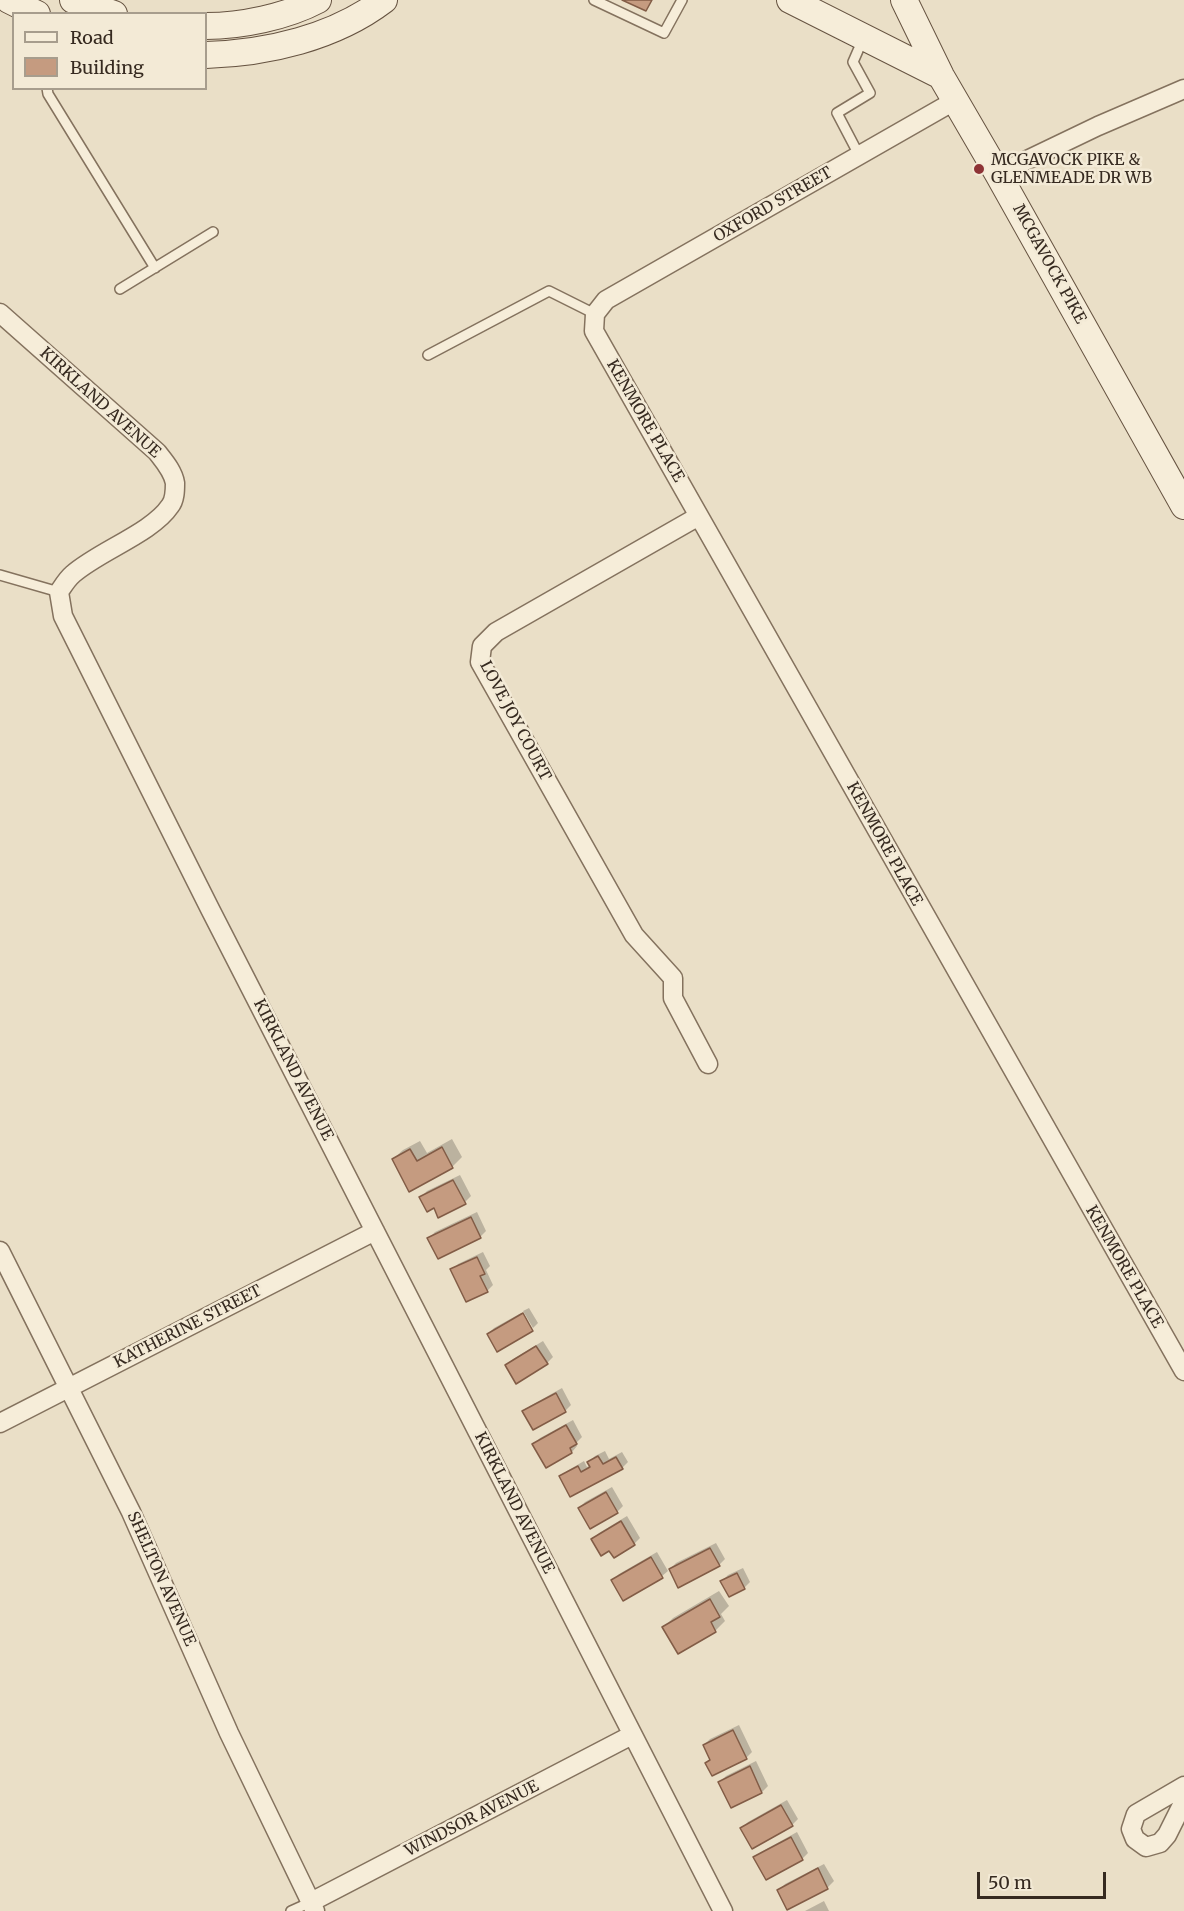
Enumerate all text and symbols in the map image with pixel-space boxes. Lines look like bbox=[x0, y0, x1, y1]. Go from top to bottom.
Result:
legend bbox=[12, 12, 207, 90]
text: Road bbox=[70, 26, 114, 49]
text: Building bbox=[70, 56, 144, 79]
place label: MCGAVOCK PIKE & GLENMEADE DR WB bbox=[991, 150, 1152, 188]
marker: MCGAVOCK PIKE & GLENMEADE DR WB bbox=[972, 162, 986, 176]
street label: OXFORD STREET bbox=[710, 163, 836, 247]
street label: MCGAVOCK PIKE bbox=[1008, 201, 1090, 327]
street label: KIRKLAND AVENUE bbox=[36, 344, 164, 462]
street label: KENMORE PLACE bbox=[602, 356, 688, 486]
street label: LOVE JOY COURT bbox=[475, 658, 555, 784]
street label: KENMORE PLACE bbox=[842, 779, 926, 909]
street label: KIRKLAND AVENUE bbox=[249, 996, 337, 1144]
street label: KENMORE PLACE bbox=[1081, 1202, 1167, 1332]
street label: KATHERINE STREET bbox=[111, 1281, 265, 1373]
street label: KIRKLAND AVENUE bbox=[470, 1429, 558, 1577]
street label: SHELTON AVENUE bbox=[123, 1509, 199, 1649]
street label: WINDSOR AVENUE bbox=[402, 1777, 542, 1861]
scale bar bbox=[980, 1860, 1109, 1898]
text: 50 m bbox=[988, 1871, 1032, 1894]

